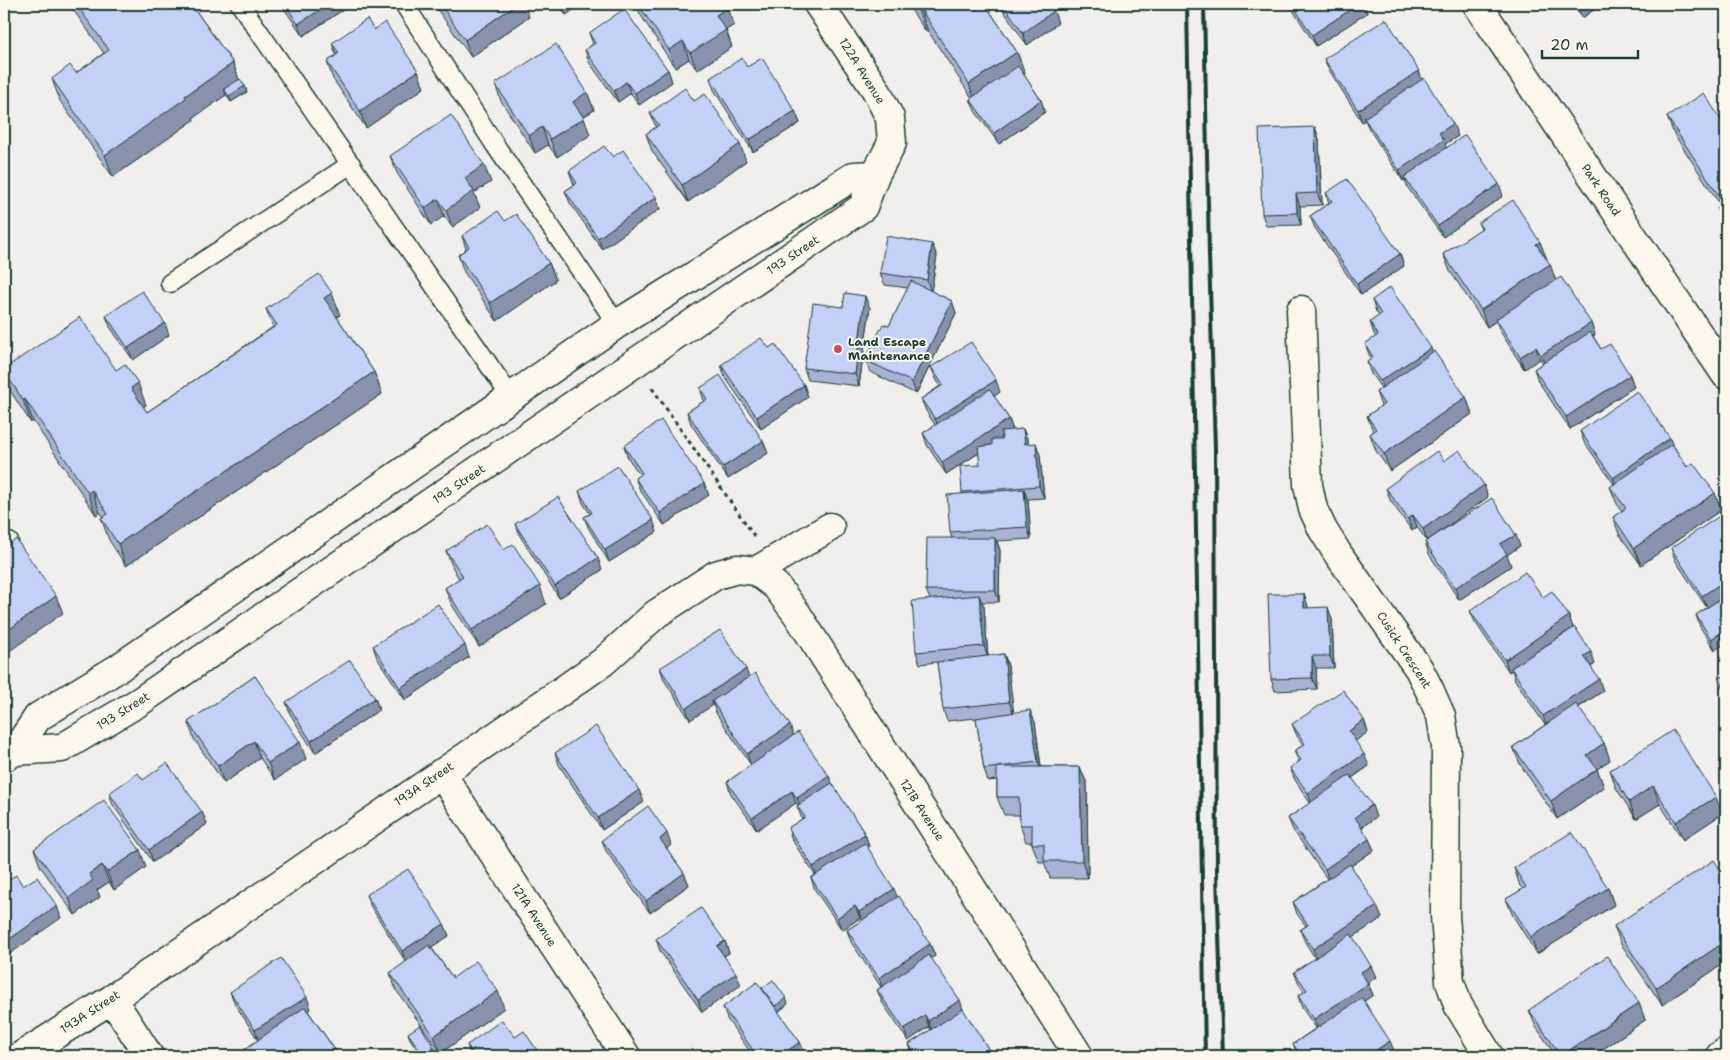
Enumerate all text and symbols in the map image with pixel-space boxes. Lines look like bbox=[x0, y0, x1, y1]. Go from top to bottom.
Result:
scale bar bbox=[1542, 28, 1639, 60]
street label: 122A Avenue bbox=[835, 35, 889, 107]
text: 20 m bbox=[1550, 35, 1589, 55]
street label: Park Road bbox=[1578, 161, 1625, 220]
street label: 193 Street bbox=[764, 232, 822, 278]
place label: Land Escape Maintenance bbox=[848, 334, 930, 364]
marker: Land Escape Maintenance bbox=[832, 343, 844, 355]
street label: 193 Street bbox=[430, 461, 488, 507]
street label: Cusick Crescent bbox=[1373, 608, 1435, 692]
street label: 193 Street bbox=[93, 688, 153, 734]
street label: 193A Street bbox=[391, 758, 457, 810]
street label: 121B Avenue bbox=[896, 776, 948, 844]
street label: 121A Avenue bbox=[508, 880, 560, 950]
street label: 193A Street bbox=[57, 987, 123, 1037]

